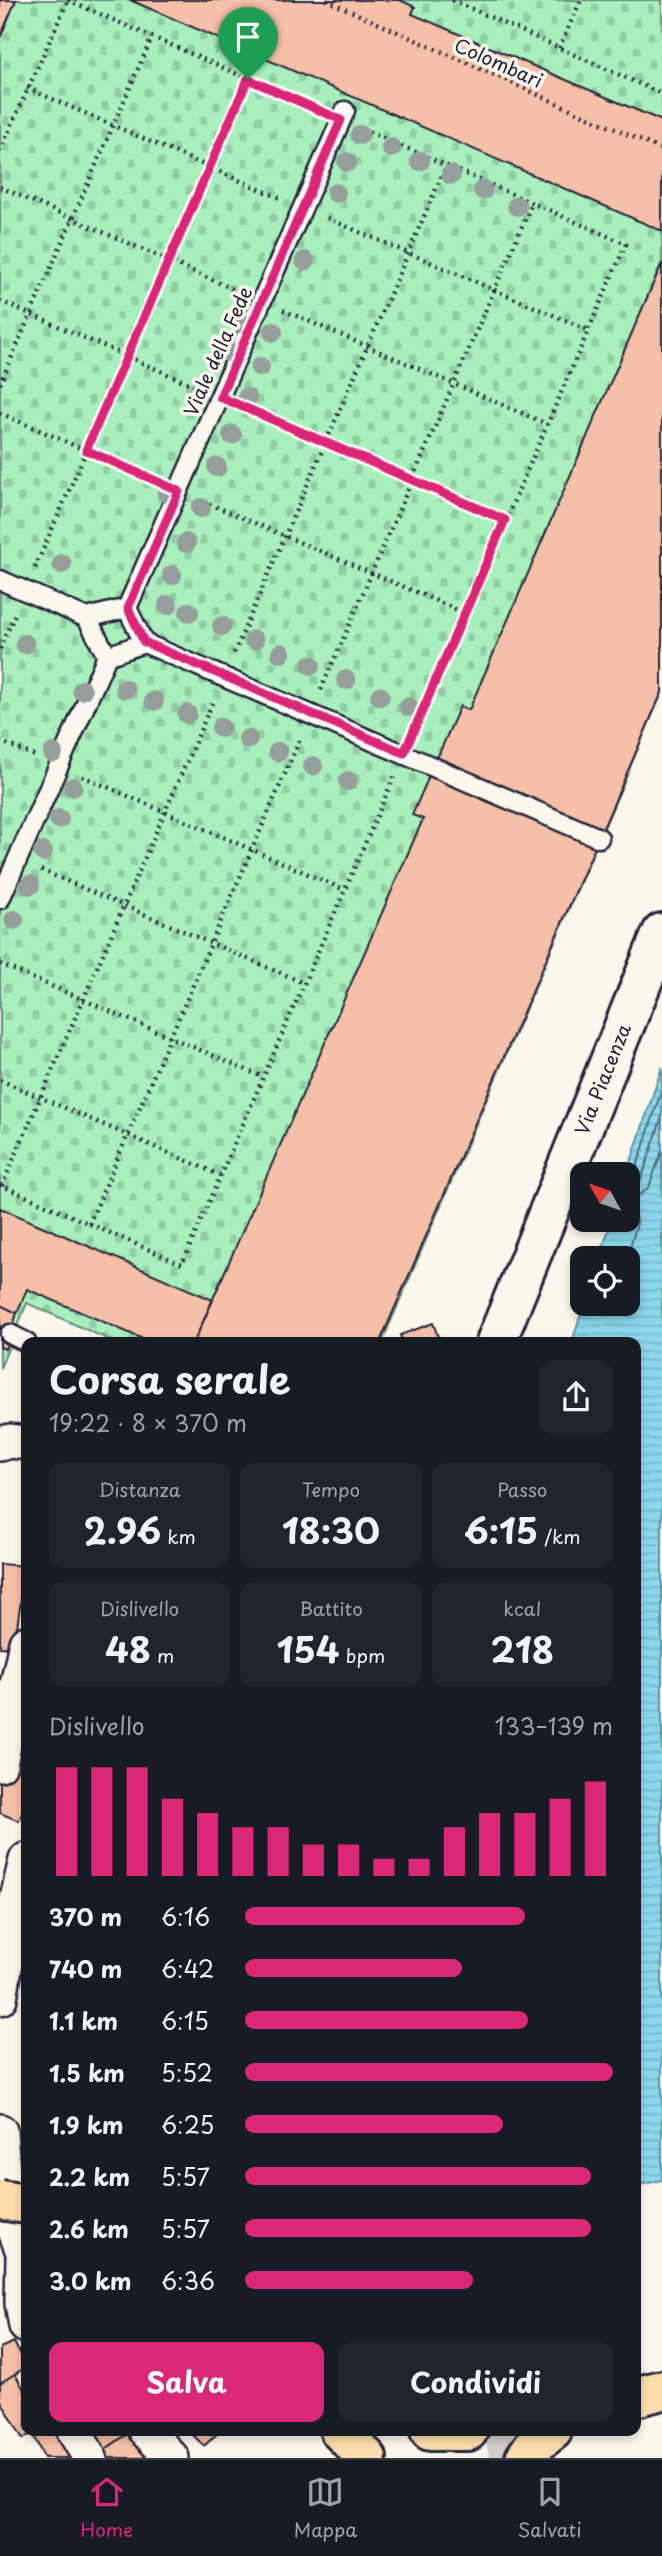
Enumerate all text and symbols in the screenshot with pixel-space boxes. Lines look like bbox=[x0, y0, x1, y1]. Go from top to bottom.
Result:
pin bbox=[218, 7, 278, 79]
icon: arrive bbox=[229, 18, 267, 56]
street label: Colombari bbox=[450, 30, 548, 94]
street label: Viale della Fede bbox=[176, 282, 258, 420]
street label: Via Piacenza bbox=[567, 1019, 637, 1139]
north arrow bbox=[570, 1162, 640, 1232]
map controls bbox=[570, 1162, 640, 1316]
button: locate bbox=[570, 1246, 640, 1316]
text: Corsa serale bbox=[49, 1350, 290, 1407]
button: share bbox=[539, 1360, 613, 1434]
text: 19:22 · 8 × 370 m bbox=[49, 1405, 247, 1440]
text: Distanza bbox=[99, 1475, 180, 1503]
text: Tempo bbox=[302, 1475, 360, 1503]
text: Passo bbox=[497, 1475, 547, 1503]
text: 2.96 bbox=[84, 1503, 161, 1556]
text: 18:30 bbox=[282, 1503, 380, 1556]
text: 6:15 bbox=[464, 1503, 538, 1556]
text: km bbox=[161, 1522, 196, 1550]
text: /km bbox=[538, 1522, 581, 1550]
text: Dislivello bbox=[100, 1594, 179, 1622]
text: Battito bbox=[299, 1594, 363, 1622]
text: kcal bbox=[503, 1594, 541, 1622]
text: 48 bbox=[105, 1622, 151, 1675]
text: 154 bbox=[277, 1622, 340, 1675]
text: 218 bbox=[491, 1622, 554, 1675]
text: m bbox=[151, 1641, 174, 1669]
text: bpm bbox=[340, 1641, 385, 1669]
text: Dislivello bbox=[49, 1708, 144, 1743]
text: 133–139 m bbox=[494, 1708, 613, 1743]
text: 370 m bbox=[49, 1899, 122, 1934]
text: 6:16 bbox=[161, 1899, 210, 1934]
text: 740 m bbox=[49, 1951, 122, 1986]
text: 6:42 bbox=[161, 1951, 214, 1986]
text: 1.1 km bbox=[49, 2003, 118, 2038]
text: 6:15 bbox=[161, 2003, 209, 2038]
text: 1.5 km bbox=[49, 2055, 125, 2090]
text: 5:52 bbox=[161, 2055, 213, 2090]
text: 1.9 km bbox=[49, 2107, 123, 2142]
text: 6:25 bbox=[161, 2107, 214, 2142]
text: 2.2 km bbox=[49, 2159, 130, 2194]
text: 5:57 bbox=[161, 2159, 210, 2194]
text: 2.6 km bbox=[49, 2211, 129, 2246]
text: 5:57 bbox=[161, 2211, 210, 2246]
text: 3.0 km bbox=[49, 2263, 131, 2298]
text: 6:36 bbox=[161, 2263, 215, 2298]
button: Salva bbox=[49, 2342, 324, 2422]
button: Condividi bbox=[338, 2342, 613, 2422]
tab: Home bbox=[80, 2473, 133, 2543]
tab: Mappa bbox=[294, 2473, 357, 2543]
tab: Salvati bbox=[518, 2473, 582, 2543]

